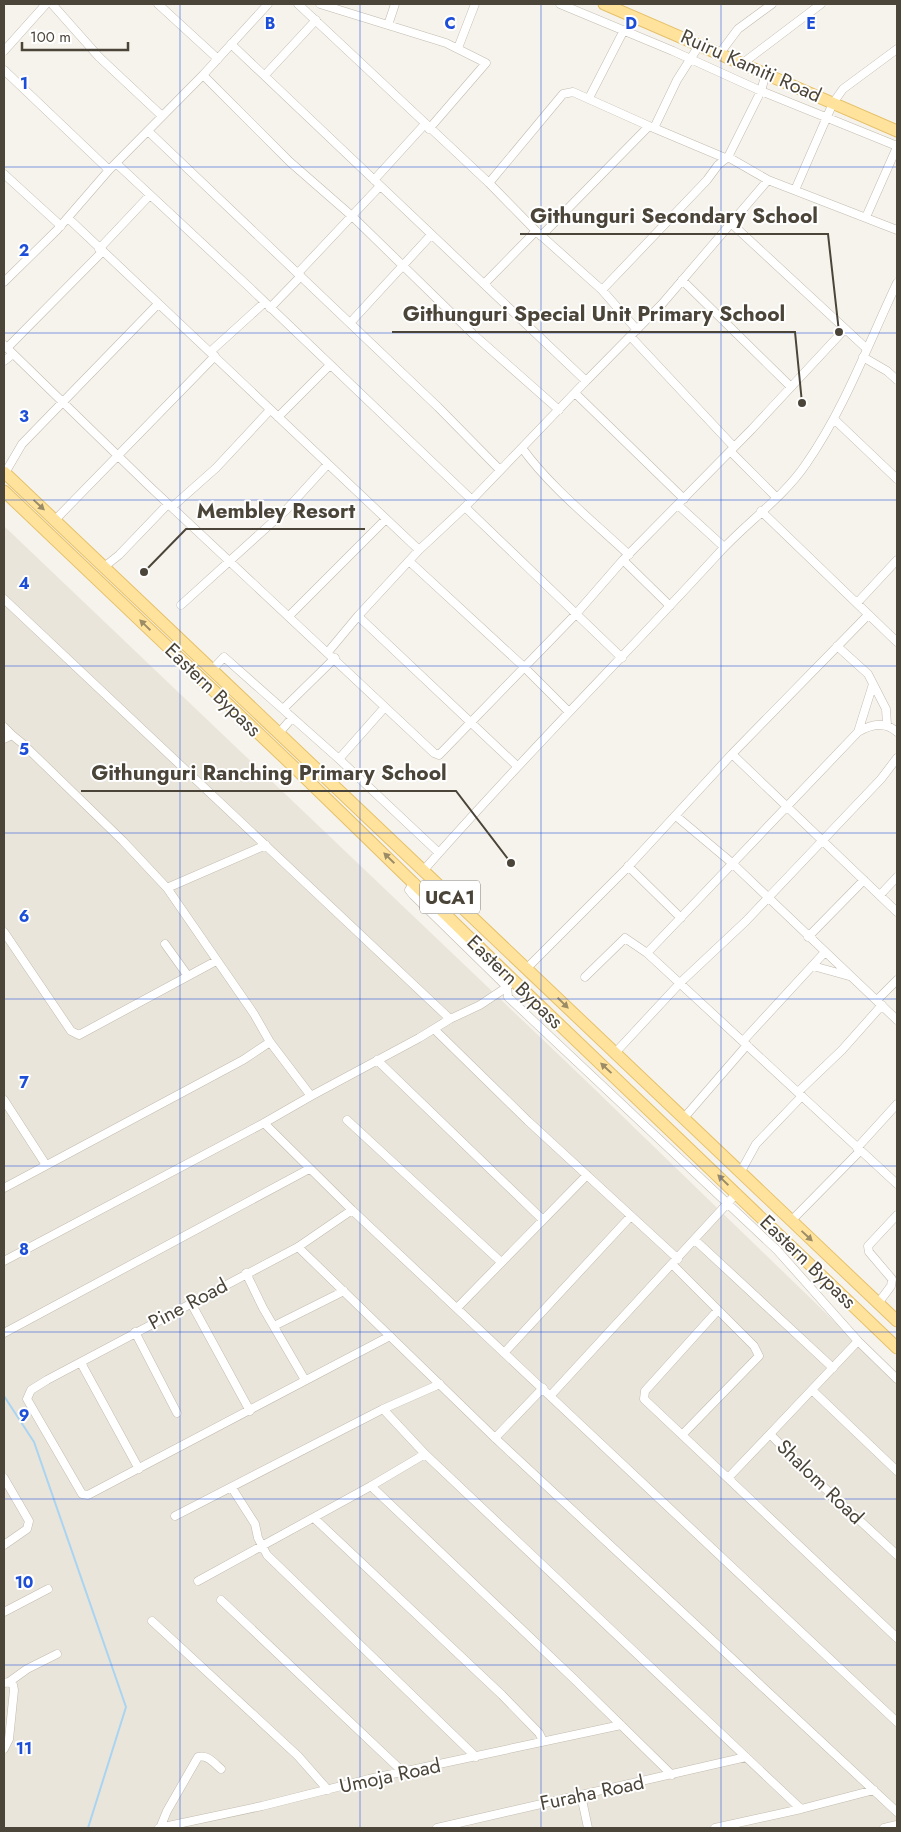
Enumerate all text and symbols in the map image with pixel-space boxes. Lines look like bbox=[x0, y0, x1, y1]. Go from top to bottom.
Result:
text: B bbox=[265, 12, 275, 35]
text: C bbox=[444, 12, 456, 35]
text: D bbox=[625, 12, 637, 35]
text: E bbox=[806, 12, 816, 35]
scale bar bbox=[22, 20, 129, 52]
street label: Ruiru Kamiti Road bbox=[676, 22, 826, 110]
text: 100 m bbox=[30, 26, 71, 48]
text: 1 bbox=[20, 72, 28, 95]
callout: Githunguri Secondary School bbox=[520, 198, 828, 234]
text: Githunguri Secondary School bbox=[530, 201, 818, 231]
text: 2 bbox=[19, 239, 29, 262]
callout: Githunguri Special Unit Primary School bbox=[392, 296, 795, 332]
text: Githunguri Special Unit Primary School bbox=[403, 299, 785, 329]
text: 3 bbox=[19, 405, 29, 428]
callout: Membley Resort bbox=[186, 493, 365, 529]
text: Membley Resort bbox=[197, 496, 356, 526]
one-way arrow bbox=[33, 499, 45, 511]
text: 4 bbox=[18, 572, 30, 595]
one-way arrow bbox=[139, 619, 151, 631]
street label: Eastern Bypass bbox=[158, 636, 268, 744]
text: 5 bbox=[19, 738, 29, 761]
callout: Githunguri Ranching Primary School bbox=[81, 755, 456, 791]
text: Githunguri Ranching Primary School bbox=[91, 758, 447, 788]
one-way arrow bbox=[383, 852, 395, 864]
road number: UCA1 bbox=[420, 880, 480, 914]
text: 6 bbox=[19, 905, 29, 928]
street label: Eastern Bypass bbox=[460, 928, 570, 1036]
one-way arrow bbox=[557, 997, 569, 1009]
one-way arrow bbox=[600, 1062, 612, 1074]
text: 7 bbox=[19, 1071, 29, 1094]
one-way arrow bbox=[718, 1174, 730, 1186]
street label: Eastern Bypass bbox=[753, 1208, 863, 1316]
one-way arrow bbox=[801, 1230, 813, 1242]
text: 8 bbox=[19, 1238, 29, 1261]
street label: Pine Road bbox=[143, 1271, 233, 1337]
text: 9 bbox=[19, 1404, 29, 1427]
street label: Shalom Road bbox=[770, 1433, 870, 1531]
text: 10 bbox=[15, 1571, 33, 1594]
text: 11 bbox=[16, 1737, 32, 1760]
street label: Umoja Road bbox=[337, 1751, 443, 1801]
street label: Furaha Road bbox=[537, 1768, 647, 1818]

